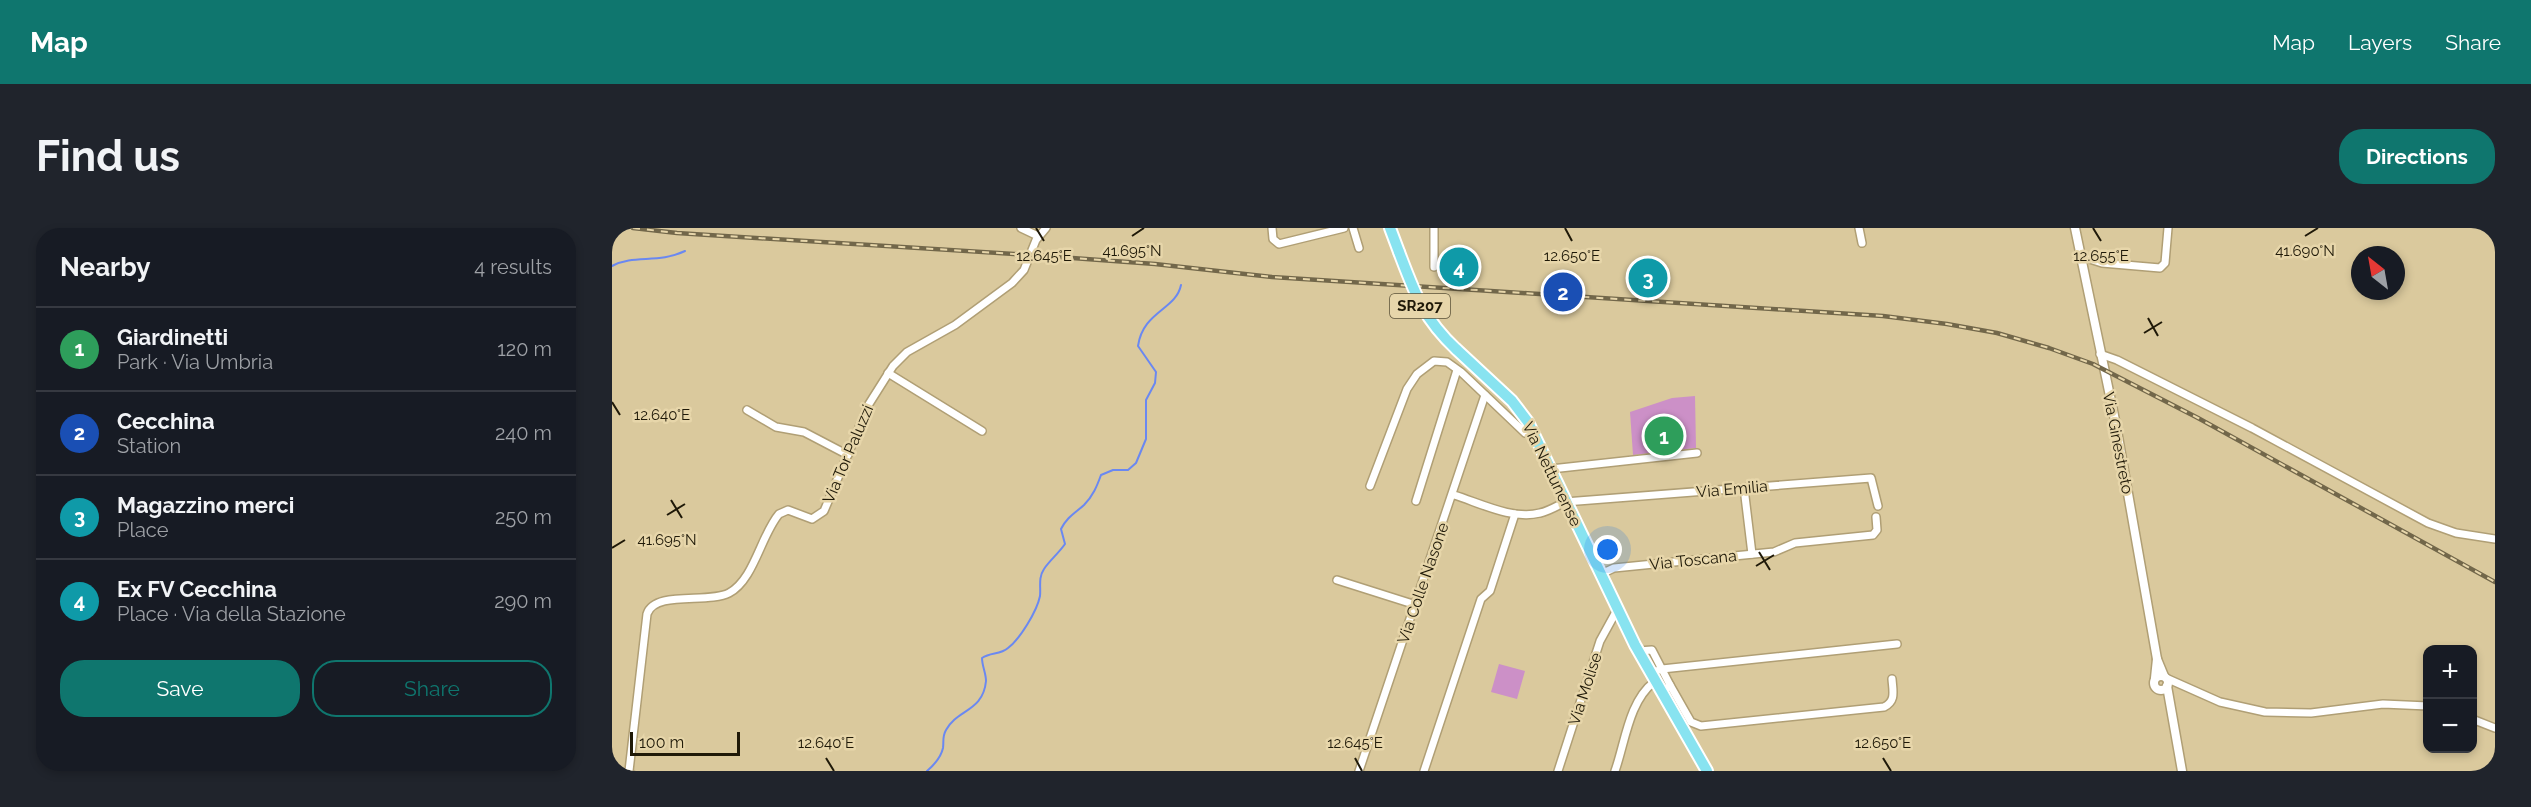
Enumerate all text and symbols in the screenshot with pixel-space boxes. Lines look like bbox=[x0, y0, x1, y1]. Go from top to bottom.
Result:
text: Map bbox=[30, 26, 88, 59]
text: Map bbox=[2272, 30, 2315, 55]
text: Layers bbox=[2348, 30, 2412, 55]
text: Share bbox=[2445, 30, 2501, 55]
button: Directions bbox=[2339, 129, 2495, 184]
text: Find us bbox=[36, 132, 180, 181]
text: 41.695°N bbox=[1102, 242, 1162, 260]
text: 41.690°N bbox=[2275, 242, 2335, 260]
pin: 4 bbox=[1440, 244, 1478, 290]
north arrow bbox=[2351, 246, 2405, 300]
text: 12.645°E bbox=[1016, 247, 1072, 265]
text: 12.650°E bbox=[1544, 247, 1600, 265]
text: 12.655°E bbox=[2073, 247, 2129, 265]
text: Nearby bbox=[60, 252, 150, 282]
text: 4 results bbox=[474, 255, 552, 279]
pin: 3 bbox=[1628, 256, 1668, 300]
pin: 2 bbox=[1544, 270, 1582, 314]
road number: SR207 bbox=[1390, 294, 1450, 318]
text: Giardinetti bbox=[117, 324, 228, 350]
text: 1 bbox=[75, 337, 84, 361]
text: 120 m bbox=[497, 337, 552, 361]
text: Park · Via Umbria bbox=[117, 350, 273, 374]
street label: Via Ginestreto bbox=[2099, 390, 2137, 496]
street label: Via Tor Paluzzi bbox=[819, 402, 877, 506]
text: 12.640°E bbox=[634, 406, 690, 424]
text: Cecchina bbox=[117, 408, 215, 434]
pin: 1 bbox=[1644, 414, 1684, 458]
street label: Via Nettunense bbox=[1518, 419, 1586, 529]
text: 2 bbox=[74, 421, 85, 445]
text: 240 m bbox=[495, 421, 552, 445]
text: Station bbox=[117, 434, 181, 458]
street label: Via Emilia bbox=[1696, 476, 1768, 502]
text: Magazzino merci bbox=[117, 492, 294, 518]
text: 3 bbox=[74, 505, 85, 529]
text: 250 m bbox=[495, 505, 552, 529]
text: Place bbox=[117, 518, 168, 542]
street label: Via Colle Nasone bbox=[1393, 520, 1453, 646]
text: 41.695°N bbox=[637, 531, 697, 549]
your location bbox=[1593, 535, 1622, 564]
street label: Via Toscana bbox=[1649, 546, 1737, 574]
text: Ex FV Cecchina bbox=[117, 576, 277, 602]
text: 4 bbox=[74, 589, 85, 613]
text: 290 m bbox=[494, 589, 552, 613]
text: Place · Via della Stazione bbox=[117, 602, 346, 626]
map controls bbox=[2423, 645, 2477, 753]
button: + bbox=[2423, 645, 2477, 699]
street label: Via Molise bbox=[1564, 650, 1606, 728]
button: Save bbox=[60, 660, 300, 717]
button: Share bbox=[312, 660, 552, 717]
button: − bbox=[2423, 699, 2477, 753]
scale bar bbox=[630, 729, 740, 756]
text: 100 m bbox=[639, 733, 684, 752]
text: 12.640°E bbox=[798, 734, 854, 752]
text: 12.645°E bbox=[1327, 734, 1383, 752]
text: 12.650°E bbox=[1855, 734, 1911, 752]

